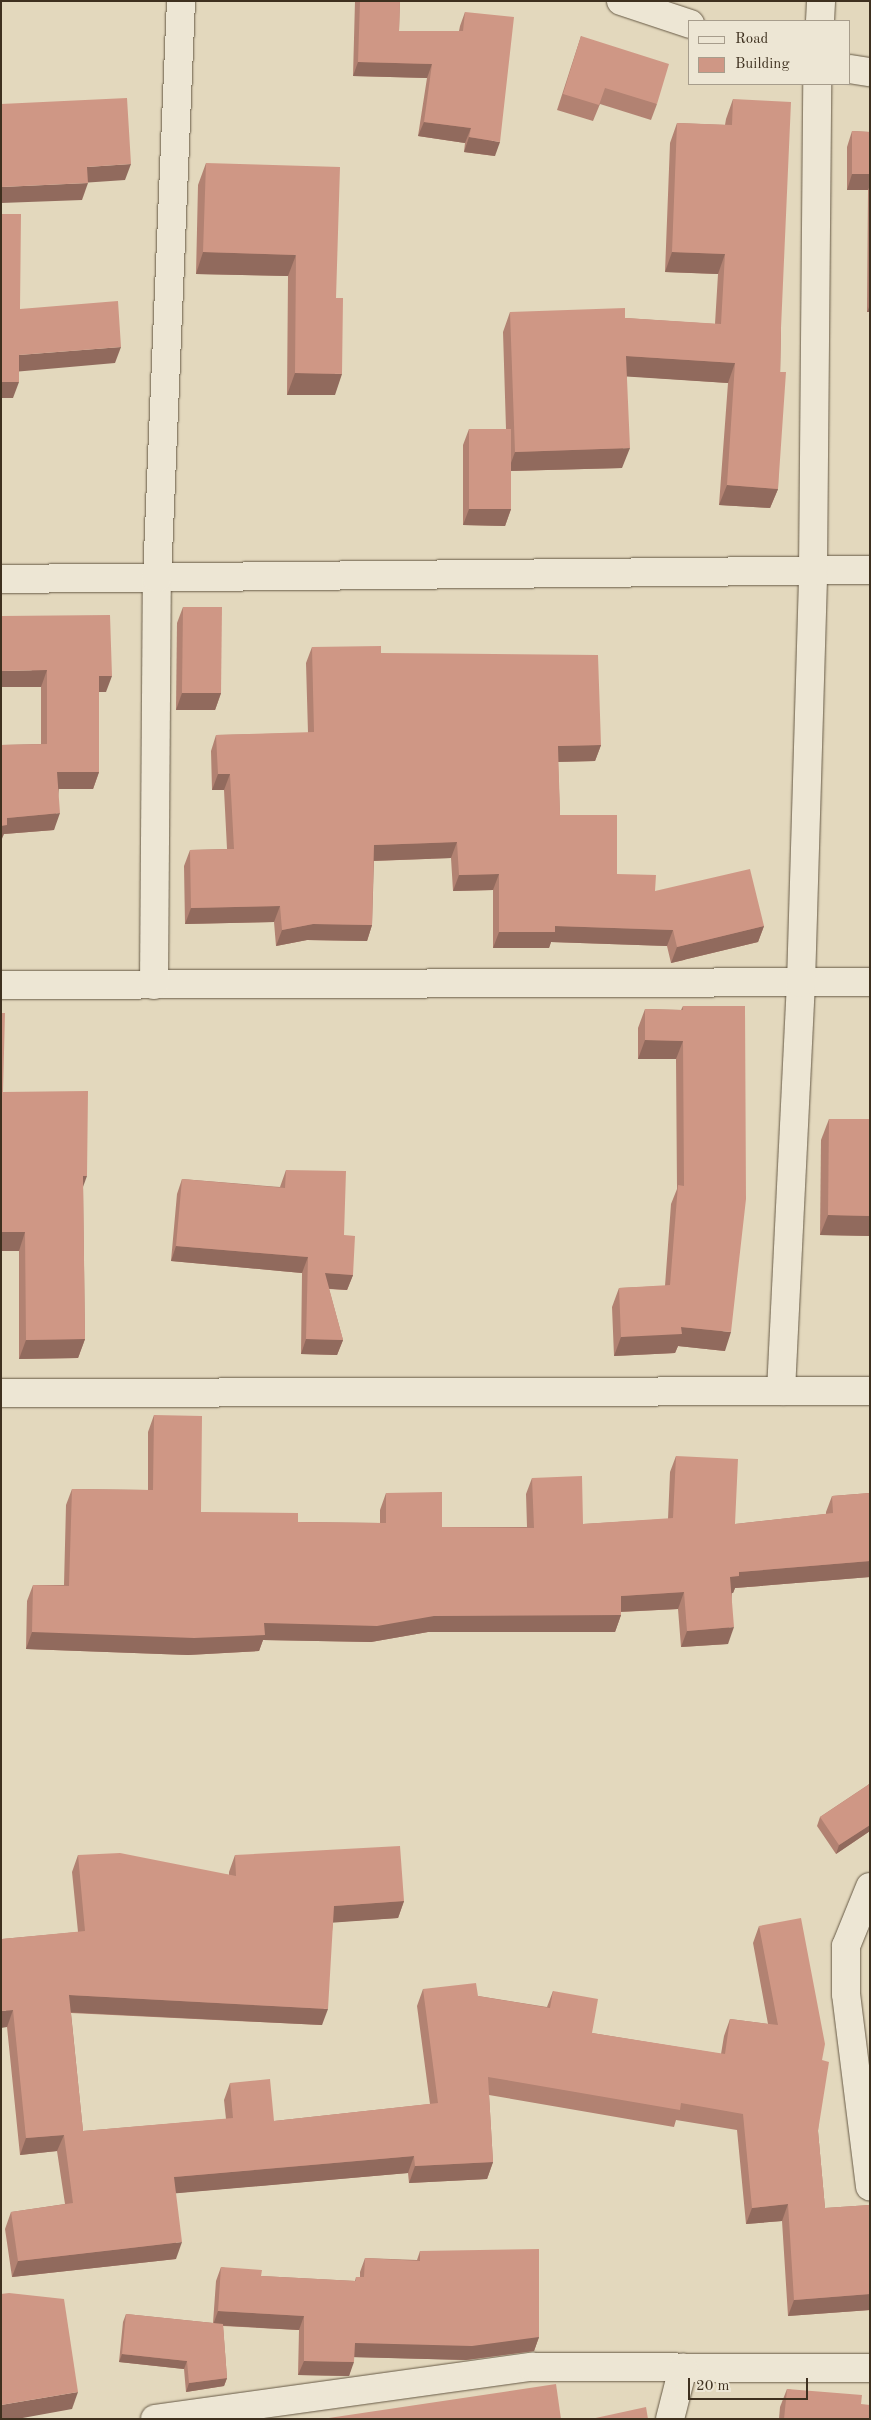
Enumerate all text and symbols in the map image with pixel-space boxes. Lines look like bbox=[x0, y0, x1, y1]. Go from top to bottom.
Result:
legend bbox=[688, 20, 851, 85]
text: Road bbox=[735, 32, 768, 47]
text: Building bbox=[735, 57, 790, 72]
scale bar bbox=[691, 2368, 811, 2400]
text: 20 m bbox=[696, 2379, 730, 2394]

